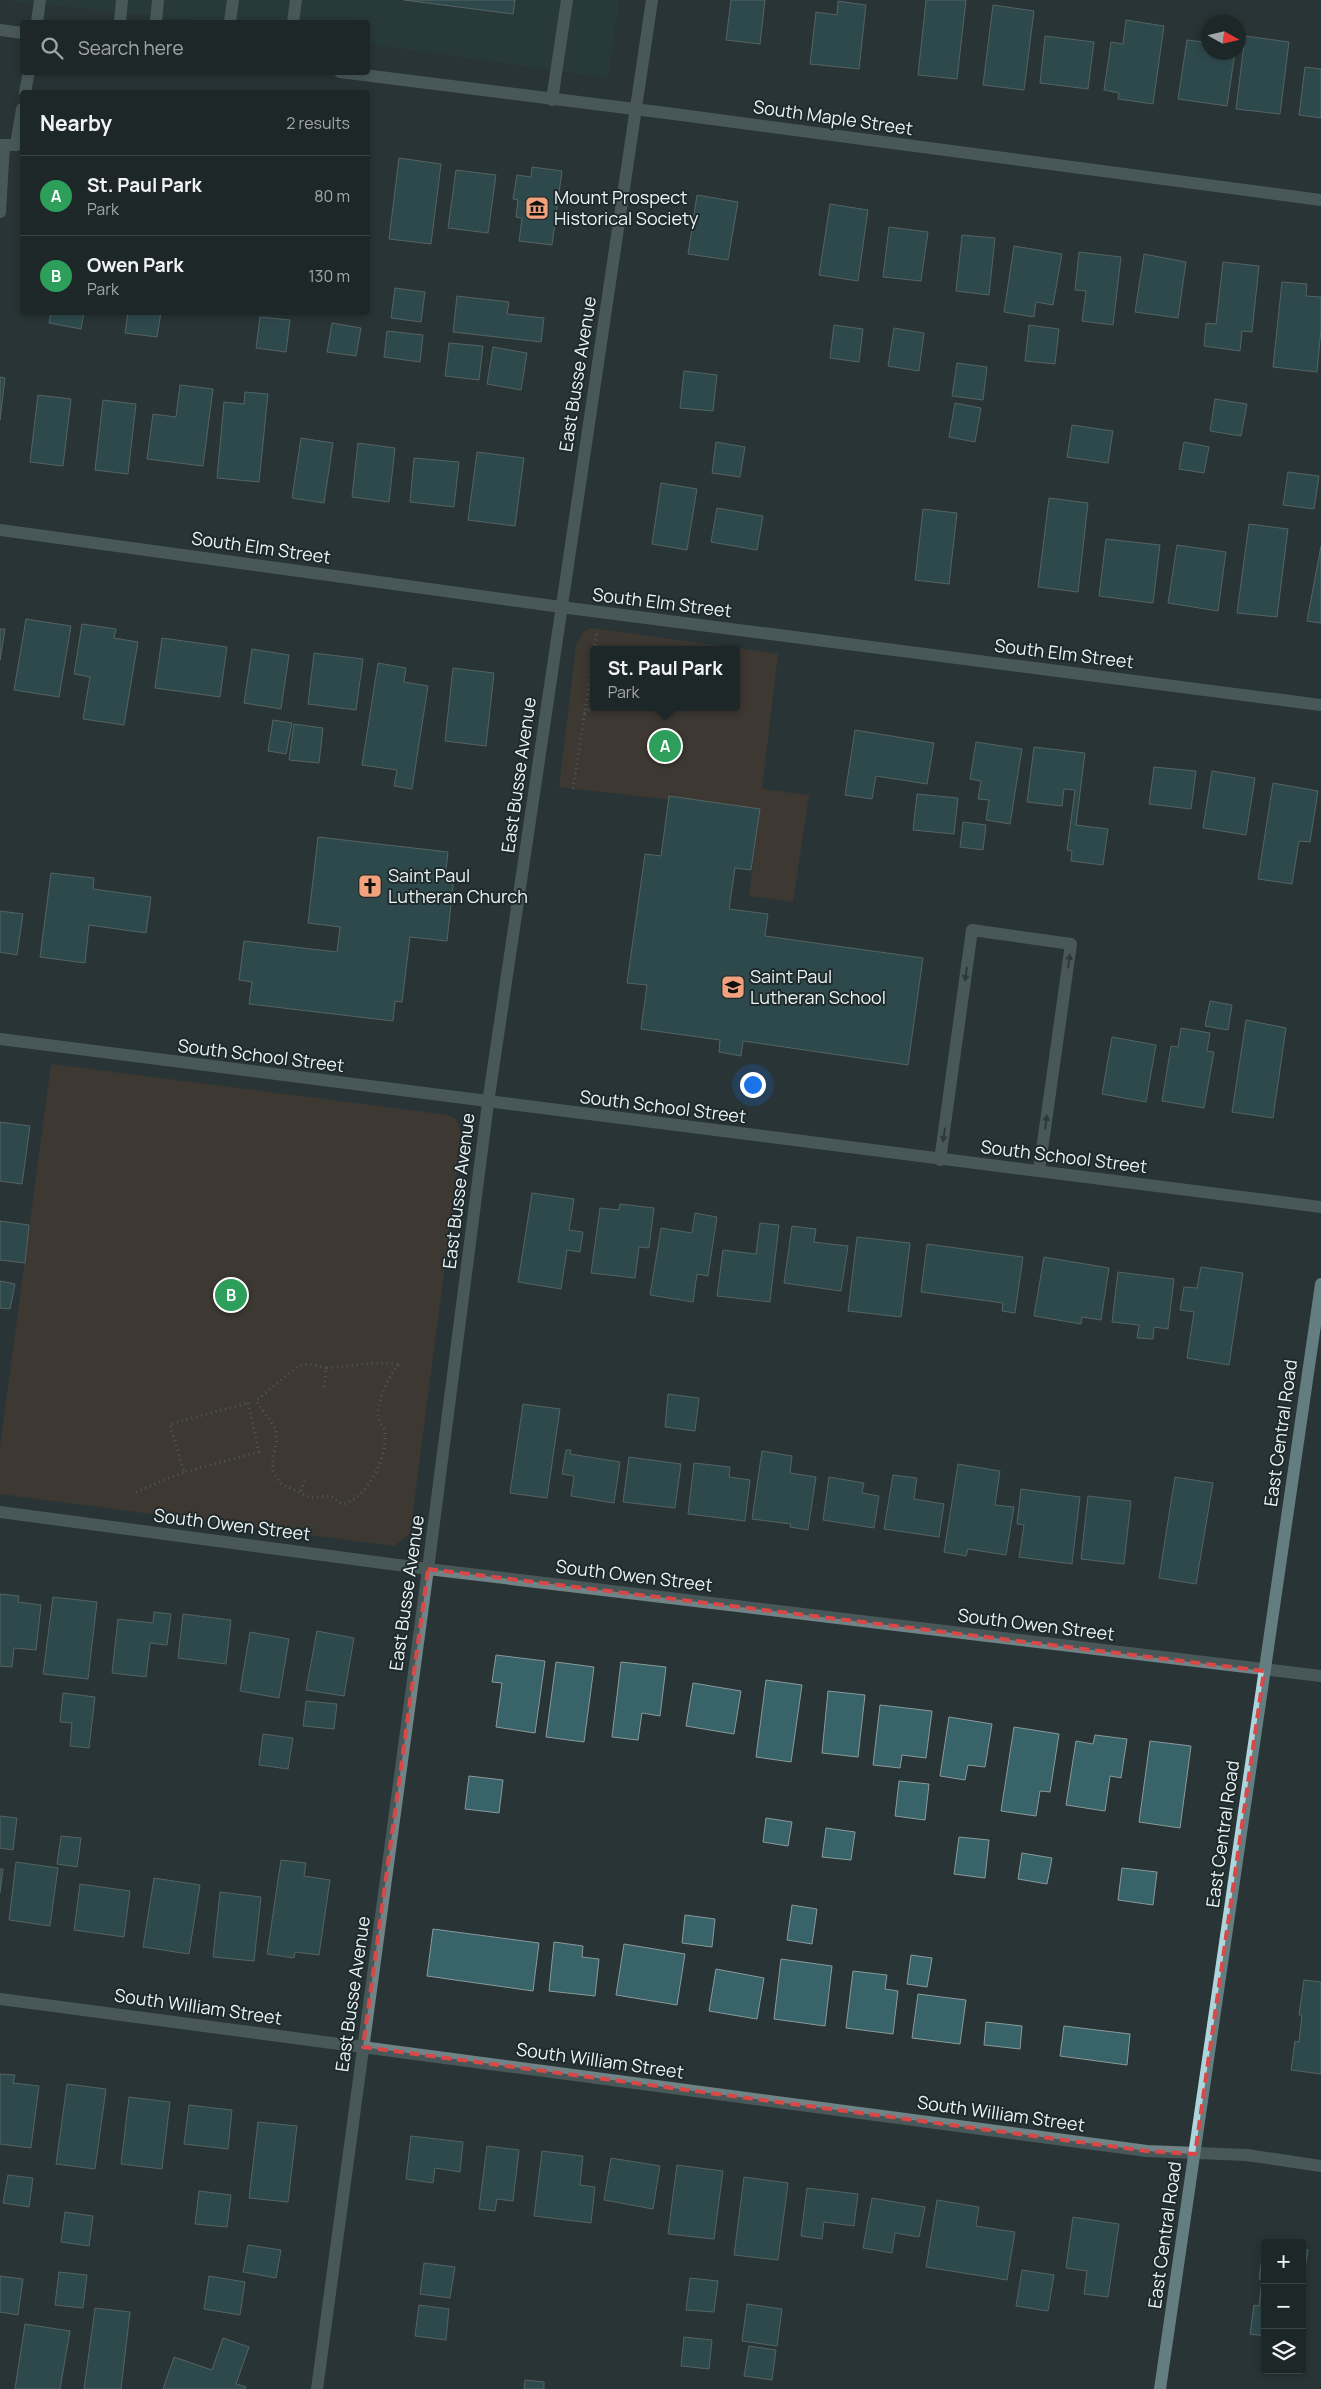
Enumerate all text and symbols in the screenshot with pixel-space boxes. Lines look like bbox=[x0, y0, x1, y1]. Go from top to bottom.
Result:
north arrow bbox=[1201, 15, 1246, 60]
search box bbox=[20, 20, 370, 75]
icon: search bbox=[38, 34, 66, 62]
text: Search here bbox=[78, 35, 184, 61]
street label: South Maple Street bbox=[752, 94, 914, 140]
text: Nearby bbox=[40, 109, 112, 137]
text: 2 results bbox=[286, 112, 350, 134]
text: St. Paul Park bbox=[87, 172, 202, 198]
text: A bbox=[51, 185, 61, 207]
text: 80 m bbox=[314, 185, 350, 207]
place label: Mount Prospect Historical Society bbox=[554, 185, 699, 230]
museum icon: Mount Prospect Historical Society bbox=[524, 195, 550, 221]
text: Park bbox=[87, 198, 119, 220]
text: Owen Park bbox=[87, 252, 184, 278]
text: B bbox=[51, 265, 61, 287]
text: 130 m bbox=[308, 265, 350, 287]
text: Park bbox=[87, 278, 119, 300]
street label: East Busse Avenue bbox=[553, 294, 601, 453]
street label: South Elm Street bbox=[190, 525, 332, 569]
street label: South Elm Street bbox=[591, 582, 733, 622]
street label: South Elm Street bbox=[993, 633, 1135, 673]
popup bbox=[590, 646, 740, 711]
text: St. Paul Park bbox=[608, 655, 722, 681]
text: Park bbox=[608, 681, 640, 703]
street label: East Busse Avenue bbox=[495, 696, 541, 854]
pin: A bbox=[649, 727, 681, 765]
place label: Saint Paul Lutheran Church bbox=[388, 863, 528, 908]
church icon: Saint Paul Lutheran Church bbox=[357, 873, 383, 899]
one-way arrow bbox=[1065, 953, 1073, 969]
place label: Saint Paul Lutheran School bbox=[750, 964, 886, 1009]
one-way arrow bbox=[962, 967, 970, 983]
school or university icon: Saint Paul Lutheran School bbox=[720, 974, 746, 1000]
street label: South School Street bbox=[176, 1033, 346, 1077]
your location bbox=[740, 1072, 766, 1098]
street label: South School Street bbox=[578, 1084, 748, 1128]
street label: East Busse Avenue bbox=[437, 1112, 479, 1270]
one-way arrow bbox=[1042, 1114, 1050, 1130]
one-way arrow bbox=[939, 1128, 947, 1144]
street label: South School Street bbox=[979, 1134, 1149, 1178]
pin: B bbox=[215, 1276, 247, 1314]
street label: East Central Road bbox=[1258, 1358, 1302, 1508]
street label: South Owen Street bbox=[152, 1502, 312, 1546]
street label: East Busse Avenue bbox=[383, 1514, 429, 1672]
street label: South Owen Street bbox=[554, 1553, 714, 1597]
street label: South Owen Street bbox=[956, 1602, 1116, 1646]
street label: East Central Road bbox=[1200, 1759, 1244, 1909]
street label: East Busse Avenue bbox=[329, 1915, 375, 2073]
street label: South William Street bbox=[113, 1982, 283, 2030]
street label: South William Street bbox=[515, 2036, 685, 2084]
street label: South William Street bbox=[916, 2089, 1086, 2137]
street label: East Central Road bbox=[1142, 2160, 1186, 2310]
map controls bbox=[1261, 2239, 1306, 2374]
button: + bbox=[1261, 2239, 1306, 2284]
button: − bbox=[1261, 2284, 1306, 2329]
button: layers bbox=[1261, 2329, 1306, 2374]

